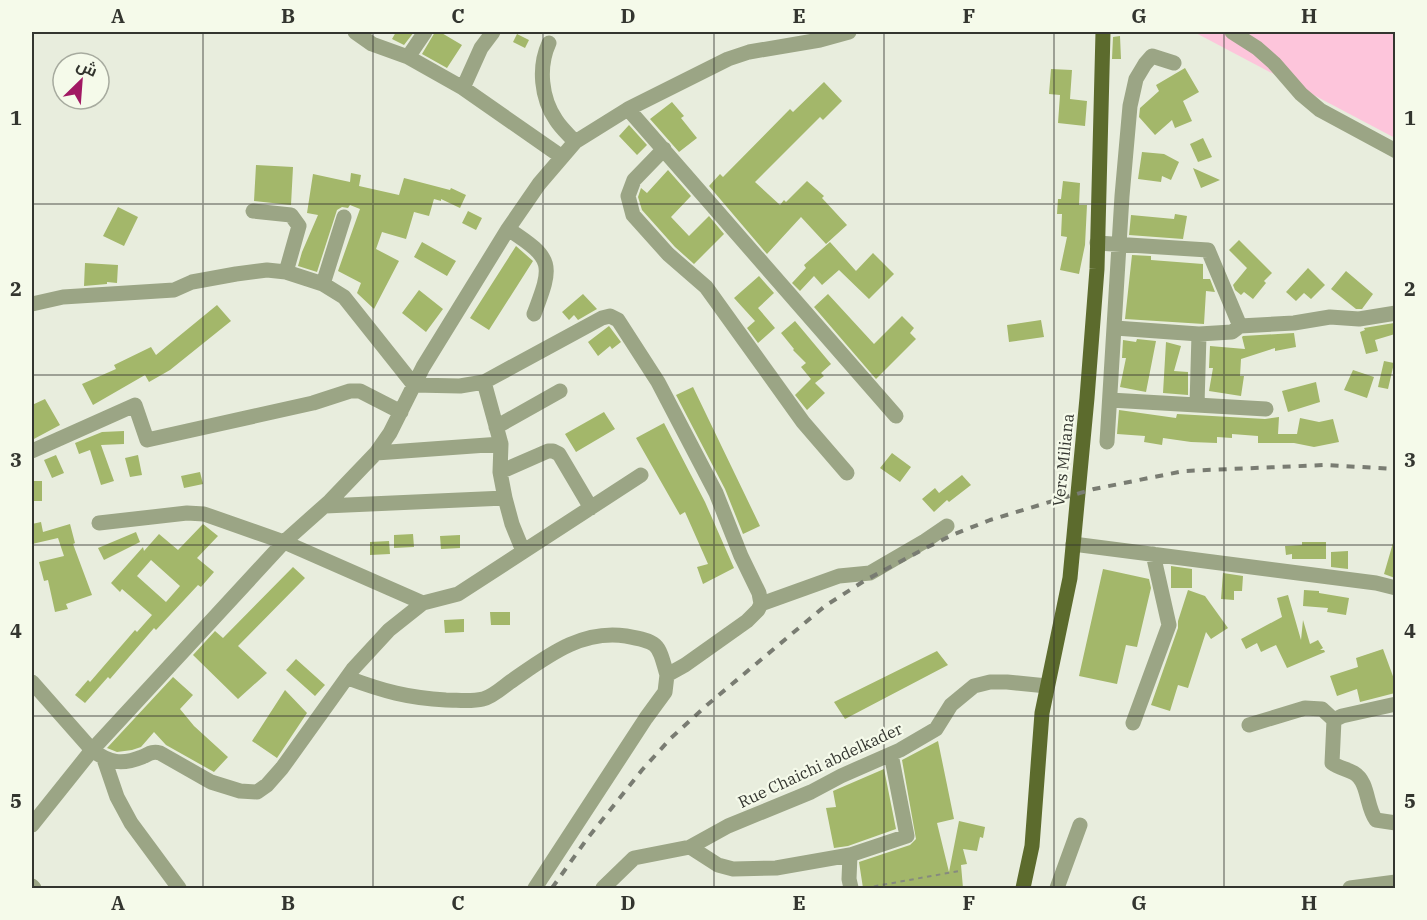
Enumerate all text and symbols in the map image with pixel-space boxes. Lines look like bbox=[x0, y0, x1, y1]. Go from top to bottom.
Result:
text: A bbox=[111, 2, 125, 29]
text: B bbox=[281, 2, 295, 29]
text: C bbox=[451, 2, 465, 29]
text: D bbox=[620, 2, 636, 29]
text: E bbox=[792, 2, 806, 29]
text: F bbox=[963, 2, 975, 29]
text: G bbox=[1131, 2, 1147, 29]
text: H bbox=[1301, 2, 1317, 29]
north arrow bbox=[51, 51, 111, 111]
text: ش bbox=[74, 54, 101, 81]
text: 1 bbox=[10, 104, 22, 131]
text: 1 bbox=[1404, 104, 1416, 131]
text: 2 bbox=[10, 275, 22, 302]
text: 2 bbox=[1404, 275, 1416, 302]
street label: Vers Miliana bbox=[1048, 412, 1078, 508]
text: 3 bbox=[10, 446, 22, 473]
text: 3 bbox=[1404, 446, 1416, 473]
text: 4 bbox=[10, 617, 22, 644]
text: 4 bbox=[1404, 617, 1416, 644]
street label: Rue Chaichi abdelkader bbox=[735, 718, 905, 812]
text: 5 bbox=[10, 787, 22, 814]
text: 5 bbox=[1404, 787, 1416, 814]
text: A bbox=[111, 889, 125, 916]
text: B bbox=[281, 889, 295, 916]
text: C bbox=[451, 889, 465, 916]
text: D bbox=[620, 889, 636, 916]
text: E bbox=[792, 889, 806, 916]
text: F bbox=[963, 889, 975, 916]
text: G bbox=[1131, 889, 1147, 916]
text: H bbox=[1301, 889, 1317, 916]

